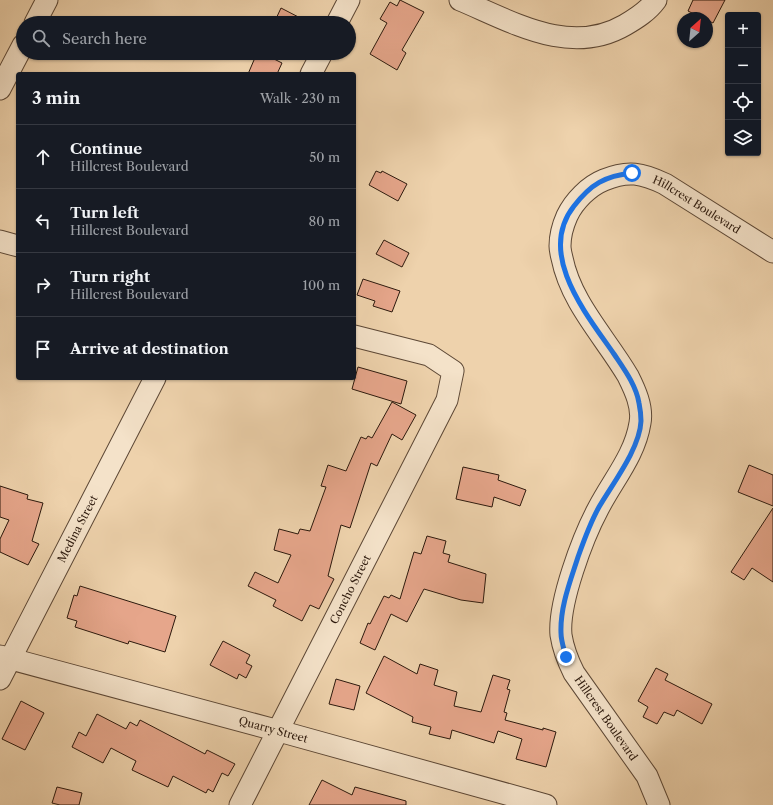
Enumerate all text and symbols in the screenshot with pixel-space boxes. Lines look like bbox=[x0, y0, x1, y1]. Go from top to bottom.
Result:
north arrow bbox=[677, 12, 713, 48]
map controls bbox=[725, 12, 761, 156]
button: + bbox=[725, 12, 761, 48]
search box bbox=[16, 16, 356, 60]
icon: search bbox=[30, 27, 52, 49]
text: Search here bbox=[62, 29, 147, 48]
button: − bbox=[725, 48, 761, 84]
button: locate bbox=[725, 84, 761, 120]
text: 3 min bbox=[32, 88, 81, 108]
text: Walk · 230 m bbox=[260, 90, 340, 106]
button: layers bbox=[725, 120, 761, 156]
text: Continue bbox=[70, 139, 142, 158]
icon: ahead bbox=[32, 146, 54, 168]
text: 50 m bbox=[309, 149, 340, 165]
text: Hillcrest Boulevard bbox=[70, 158, 189, 174]
route start bbox=[623, 164, 641, 182]
street label: Hillcrest Boulevard bbox=[651, 172, 743, 237]
text: Turn left bbox=[70, 203, 139, 222]
icon: left bbox=[32, 210, 54, 232]
text: 80 m bbox=[308, 213, 340, 229]
text: Hillcrest Boulevard bbox=[70, 222, 189, 238]
text: Turn right bbox=[70, 267, 150, 286]
icon: right bbox=[32, 274, 54, 296]
text: 100 m bbox=[302, 277, 340, 293]
text: Hillcrest Boulevard bbox=[70, 286, 189, 302]
icon: arrive bbox=[32, 338, 54, 360]
text: Arrive at destination bbox=[70, 339, 229, 358]
street label: Medina Street bbox=[54, 493, 101, 565]
street label: Concho Street bbox=[327, 553, 374, 626]
route end bbox=[557, 648, 575, 666]
street label: Hillcrest Boulevard bbox=[571, 673, 641, 763]
street label: Quarry Street bbox=[237, 713, 309, 746]

